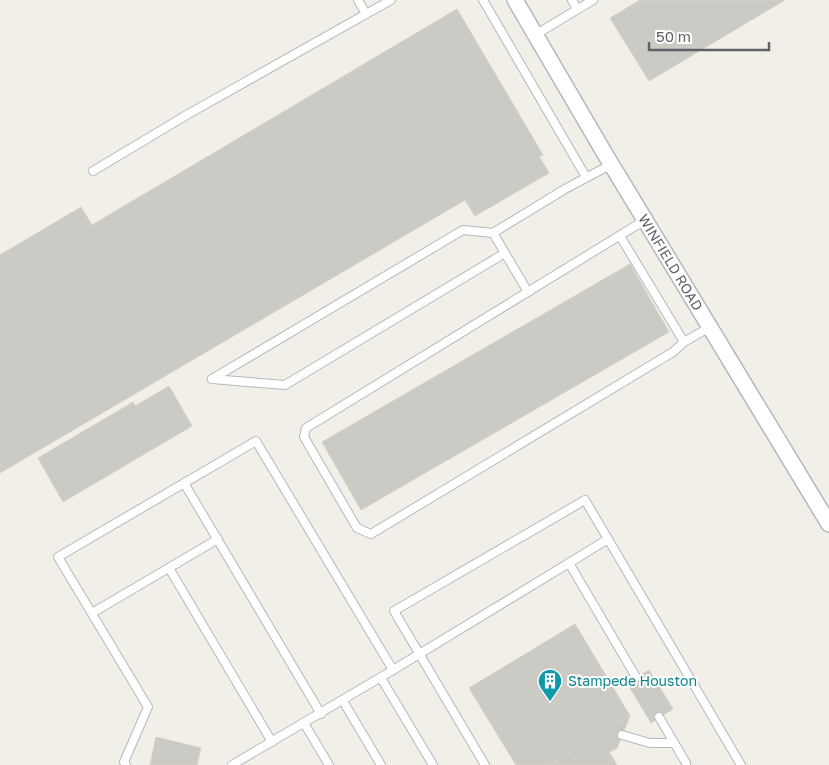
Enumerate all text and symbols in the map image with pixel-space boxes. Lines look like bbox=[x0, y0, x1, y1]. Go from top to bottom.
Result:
scale bar bbox=[649, 20, 769, 52]
text: 50 m bbox=[656, 27, 691, 45]
street label: WINFIELD ROAD bbox=[635, 211, 707, 313]
building icon: Stampede Houston bbox=[537, 668, 563, 702]
place label: Stampede Houston bbox=[568, 672, 697, 689]

